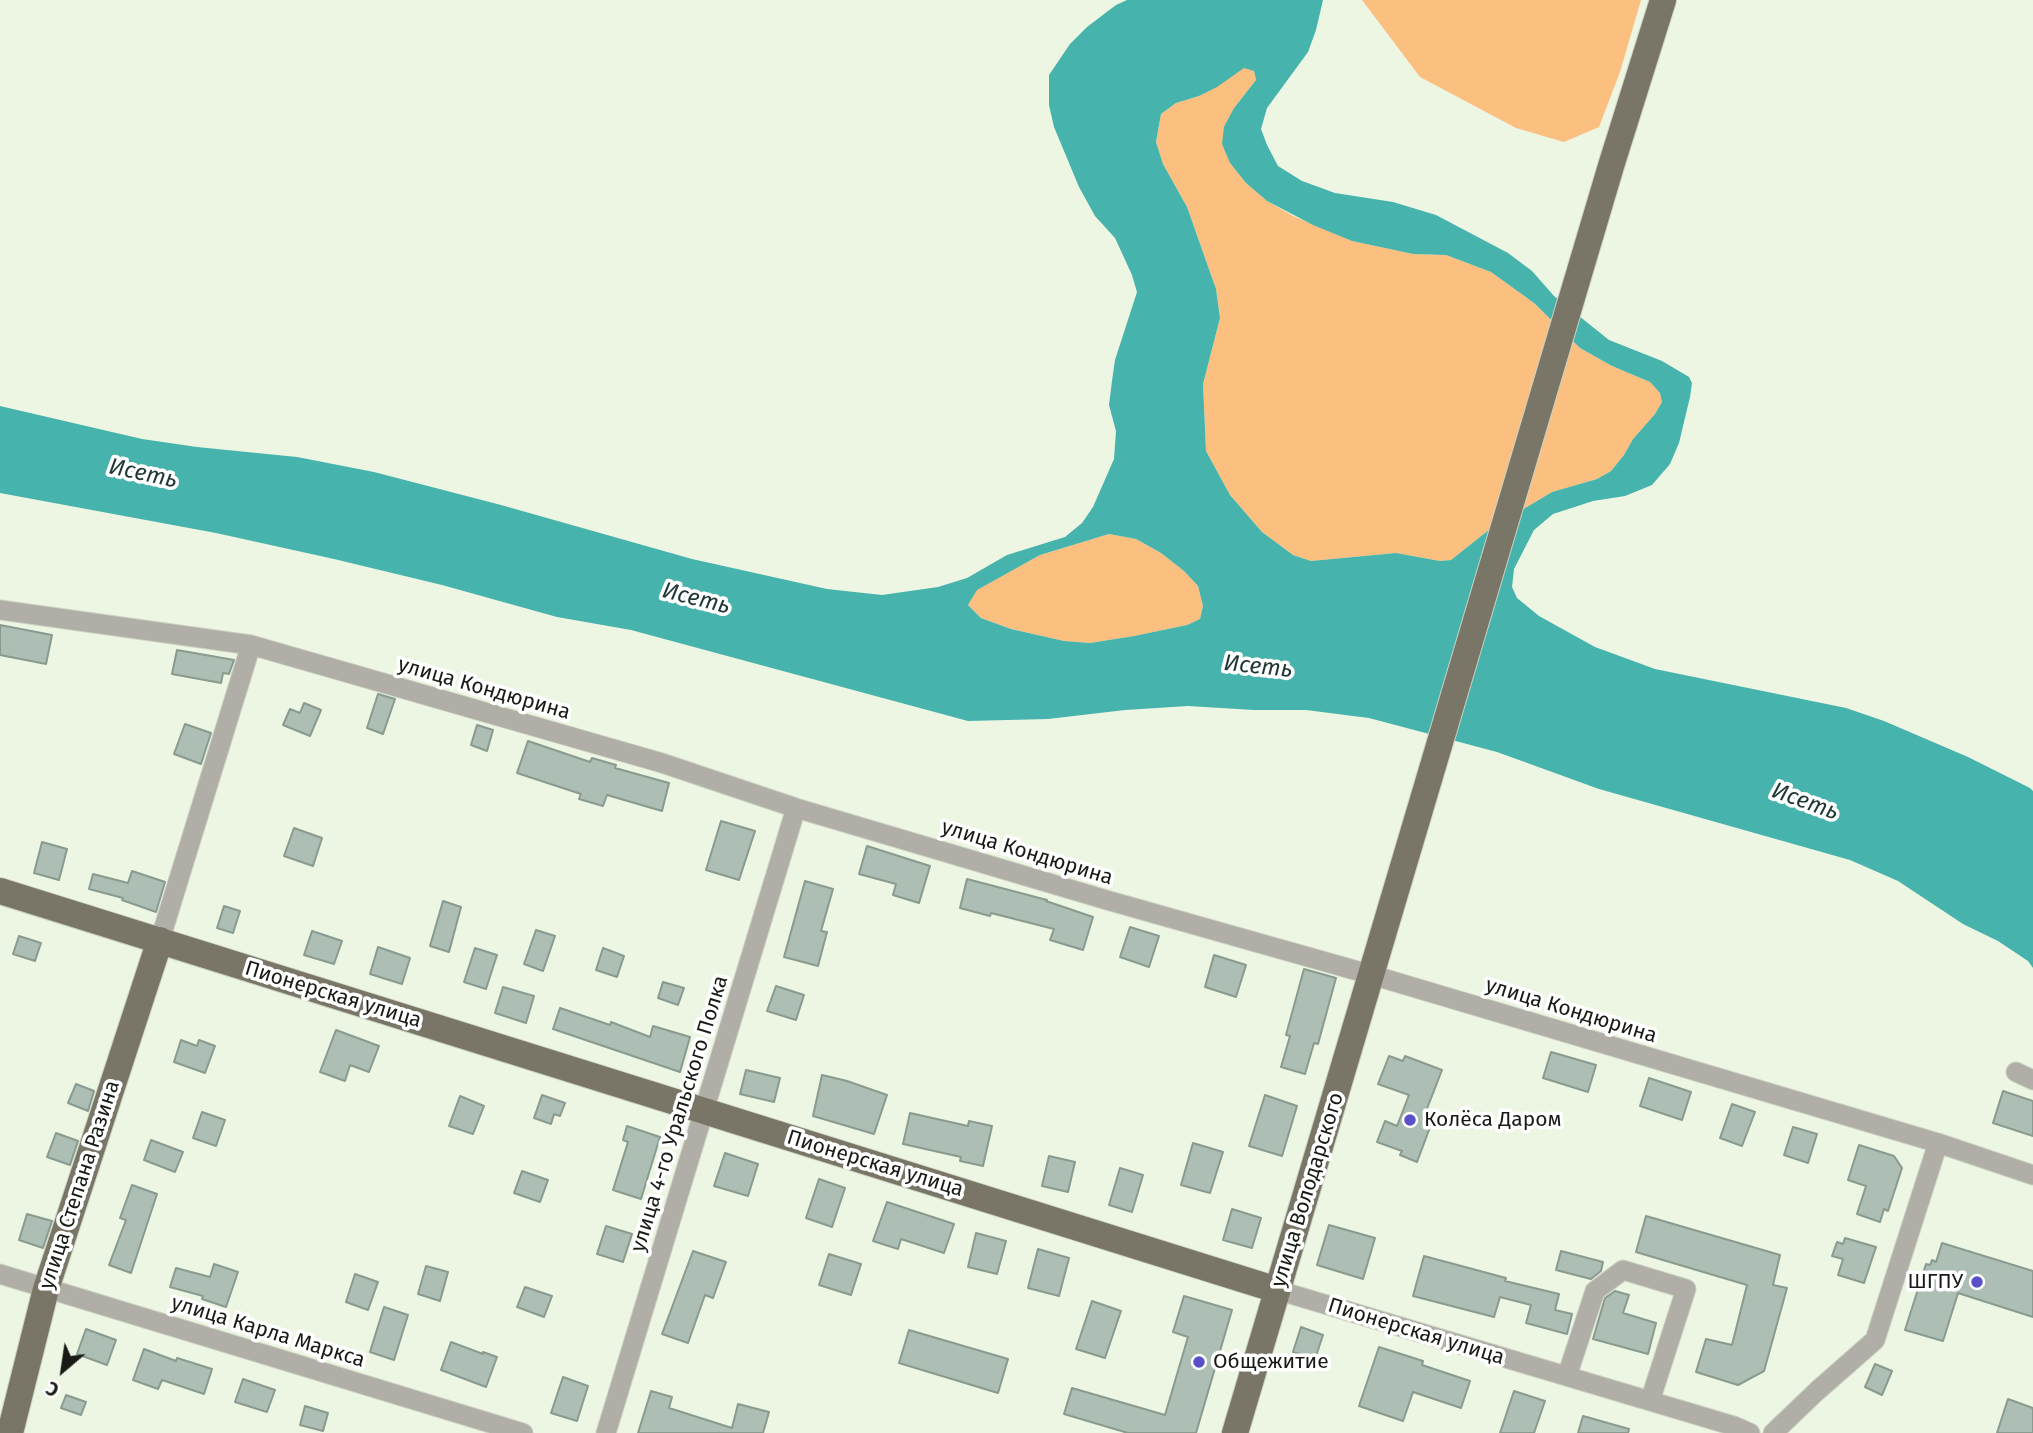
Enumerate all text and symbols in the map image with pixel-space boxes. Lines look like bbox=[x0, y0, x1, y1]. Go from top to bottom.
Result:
water label: Исеть bbox=[106, 453, 180, 495]
water label: Исеть bbox=[659, 577, 733, 621]
water label: Исеть bbox=[1222, 650, 1294, 684]
street label: улица Кондюрина bbox=[395, 652, 573, 726]
water label: Исеть bbox=[1768, 777, 1842, 827]
street label: улица Кондюрина bbox=[938, 815, 1116, 891]
street label: Пионерская улица bbox=[242, 956, 424, 1034]
street label: улица 4-го Уральского Полка bbox=[626, 973, 734, 1255]
street label: улица Кондюрина bbox=[1482, 973, 1660, 1049]
street label: улица Степана Разина bbox=[34, 1078, 126, 1292]
street label: улица Володарского bbox=[1266, 1090, 1350, 1290]
place label: Колёса Даром bbox=[1424, 1107, 1562, 1133]
marker: Колёса Даром bbox=[1402, 1112, 1418, 1128]
street label: Пионерская улица bbox=[784, 1125, 966, 1203]
place label: ШГПУ bbox=[1907, 1269, 1963, 1295]
marker: ШГПУ bbox=[1969, 1274, 1985, 1290]
street label: улица Карла Маркса bbox=[168, 1291, 368, 1373]
street label: Пионерская улица bbox=[1325, 1293, 1507, 1371]
north arrow bbox=[28, 1335, 98, 1405]
place label: Общежитие bbox=[1213, 1349, 1329, 1375]
marker: Общежитие bbox=[1191, 1354, 1207, 1370]
text: С bbox=[42, 1376, 63, 1402]

